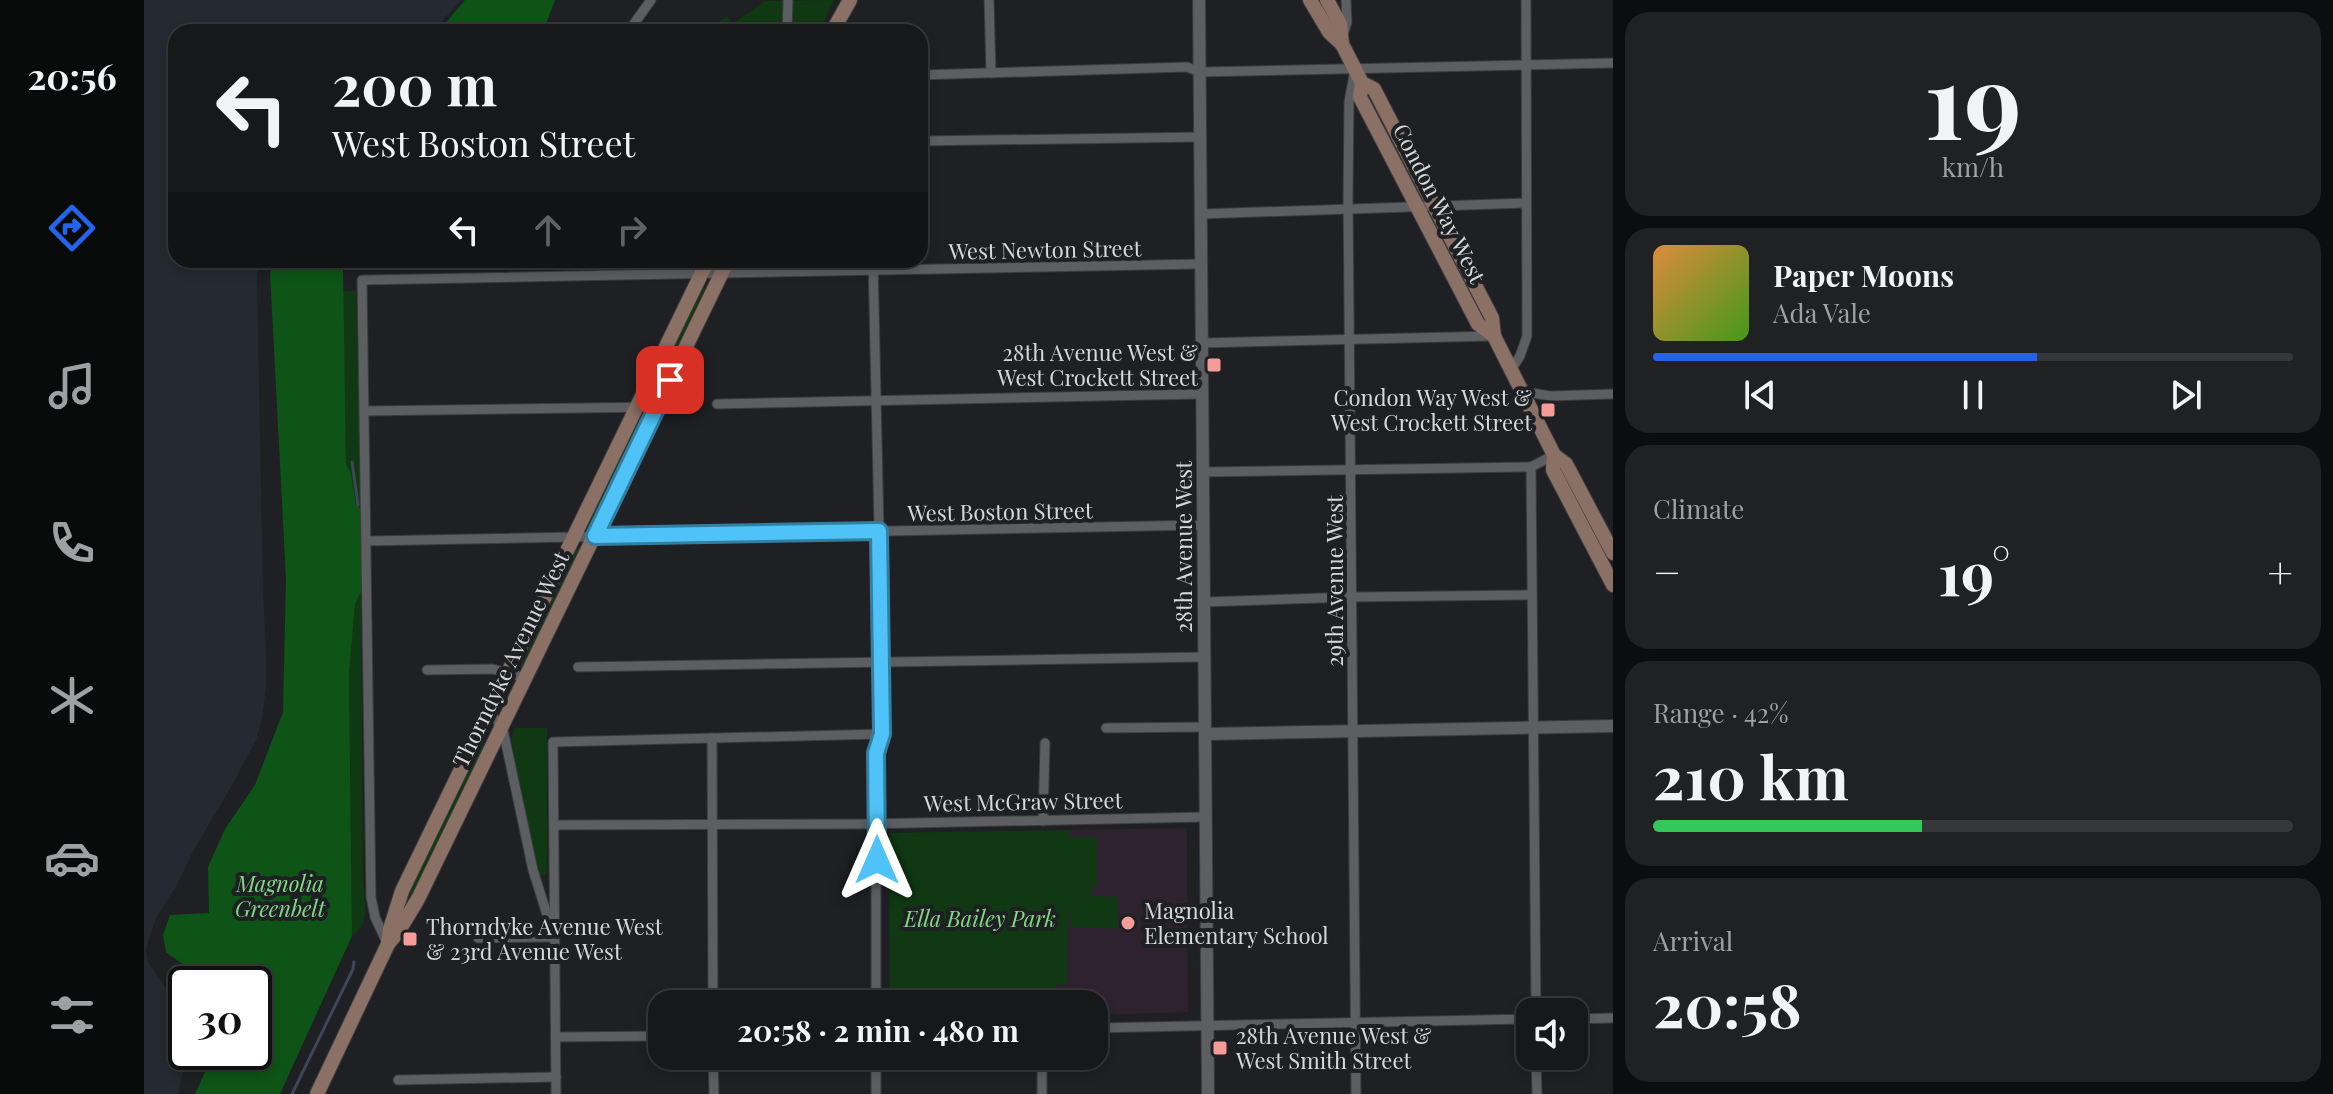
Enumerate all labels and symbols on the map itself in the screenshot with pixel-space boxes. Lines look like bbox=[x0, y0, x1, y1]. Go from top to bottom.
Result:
street label: Condon Way West bbox=[1387, 118, 1494, 289]
street label: West Newton Street bbox=[947, 232, 1143, 266]
place label: 28th Avenue West & West Crockett Street bbox=[996, 337, 1199, 392]
pin bbox=[636, 346, 704, 414]
marker: 28th Avenue West & West Crockett Street bbox=[1205, 356, 1223, 374]
place label: Condon Way West & West Crockett Street bbox=[1330, 382, 1533, 437]
marker: Condon Way West & West Crockett Street bbox=[1539, 401, 1557, 419]
street label: 28th Avenue West bbox=[1168, 460, 1198, 633]
street label: West Boston Street bbox=[906, 494, 1094, 528]
street label: 29th Avenue West bbox=[1319, 494, 1349, 667]
street label: Thorndyke Avenue West bbox=[445, 545, 576, 772]
street label: West McGraw Street bbox=[922, 784, 1124, 818]
position arrow bbox=[835, 818, 919, 902]
park label: Magnolia Greenbelt bbox=[235, 868, 327, 923]
place label: Magnolia Elementary School bbox=[1144, 895, 1329, 950]
park label: Ella Bailey Park bbox=[903, 903, 1056, 933]
place label: Thorndyke Avenue West & 23rd Avenue West bbox=[426, 911, 664, 966]
marker: Magnolia Elementary School bbox=[1119, 914, 1137, 932]
marker: Thorndyke Avenue West & 23rd Avenue West bbox=[401, 930, 419, 948]
speed limit sign: 30 bbox=[168, 966, 272, 1070]
place label: 28th Avenue West & West Smith Street bbox=[1235, 1020, 1431, 1075]
marker: 28th Avenue West & West Smith Street bbox=[1211, 1039, 1229, 1057]

